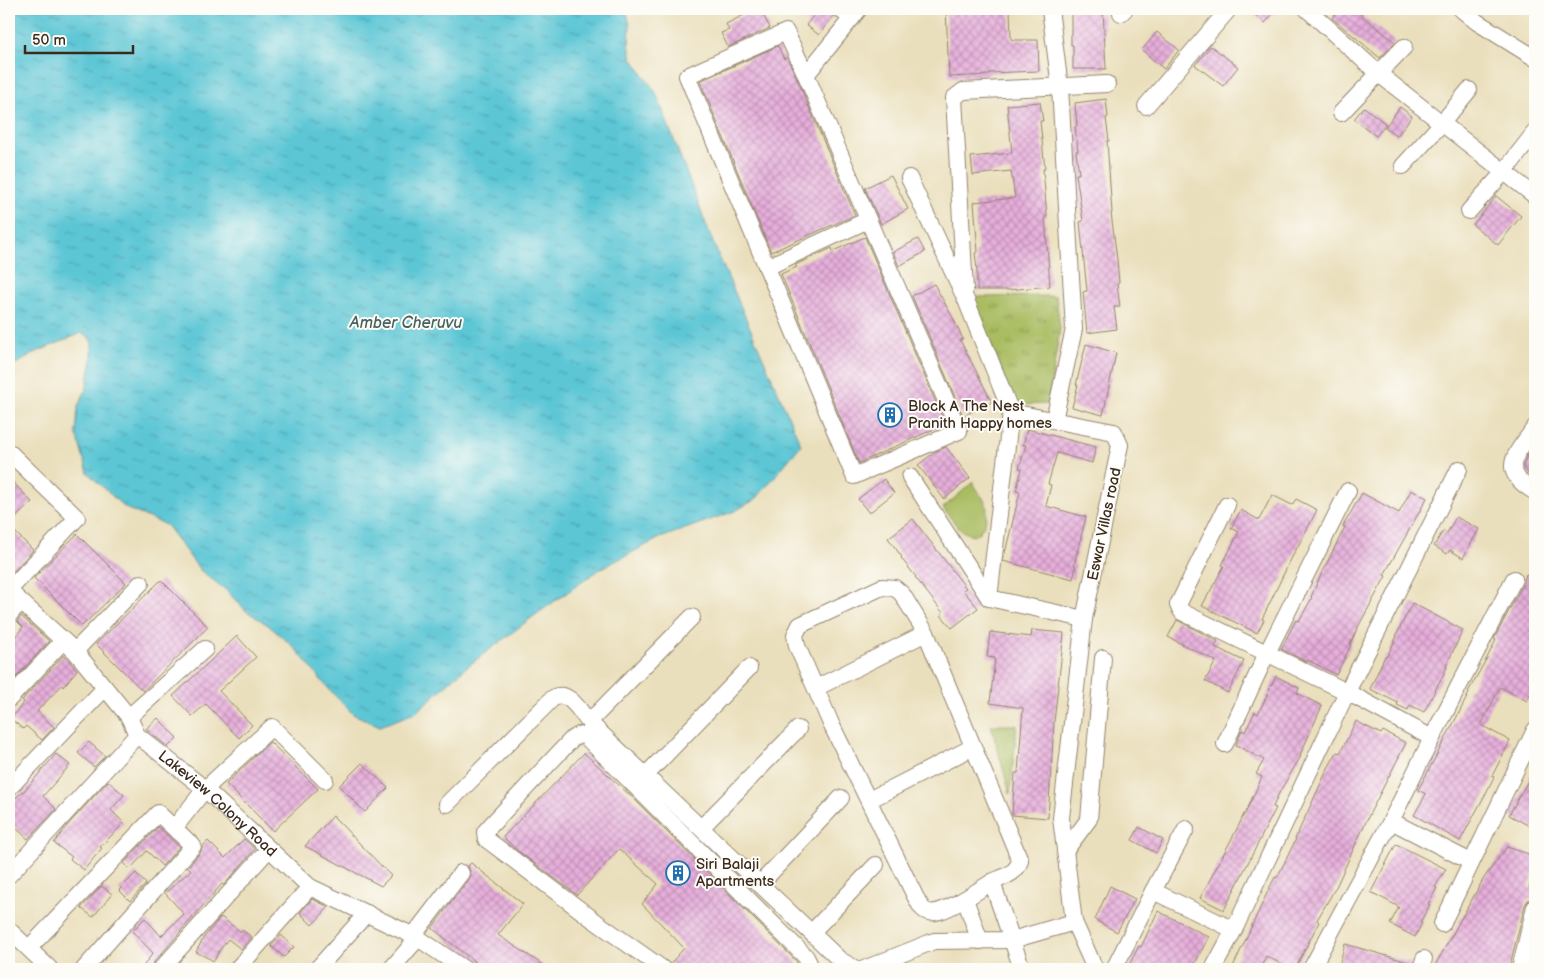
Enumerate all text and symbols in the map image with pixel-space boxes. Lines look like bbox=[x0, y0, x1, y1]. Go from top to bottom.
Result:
scale bar bbox=[25, 22, 132, 54]
text: 50 m bbox=[32, 31, 66, 50]
water label: Amber Cheruvu bbox=[349, 314, 462, 333]
place label: Block A The Nest Pranith Happy homes bbox=[908, 397, 1053, 433]
building icon: Block A The Nest Pranith Happy homes bbox=[877, 402, 903, 428]
street label: Eswar Villas road bbox=[1083, 466, 1126, 582]
street label: Lakeview Colony Road bbox=[154, 746, 281, 861]
place label: Siri Balaji Apartments bbox=[696, 855, 775, 891]
building icon: Siri Balaji Apartments bbox=[665, 860, 691, 886]

